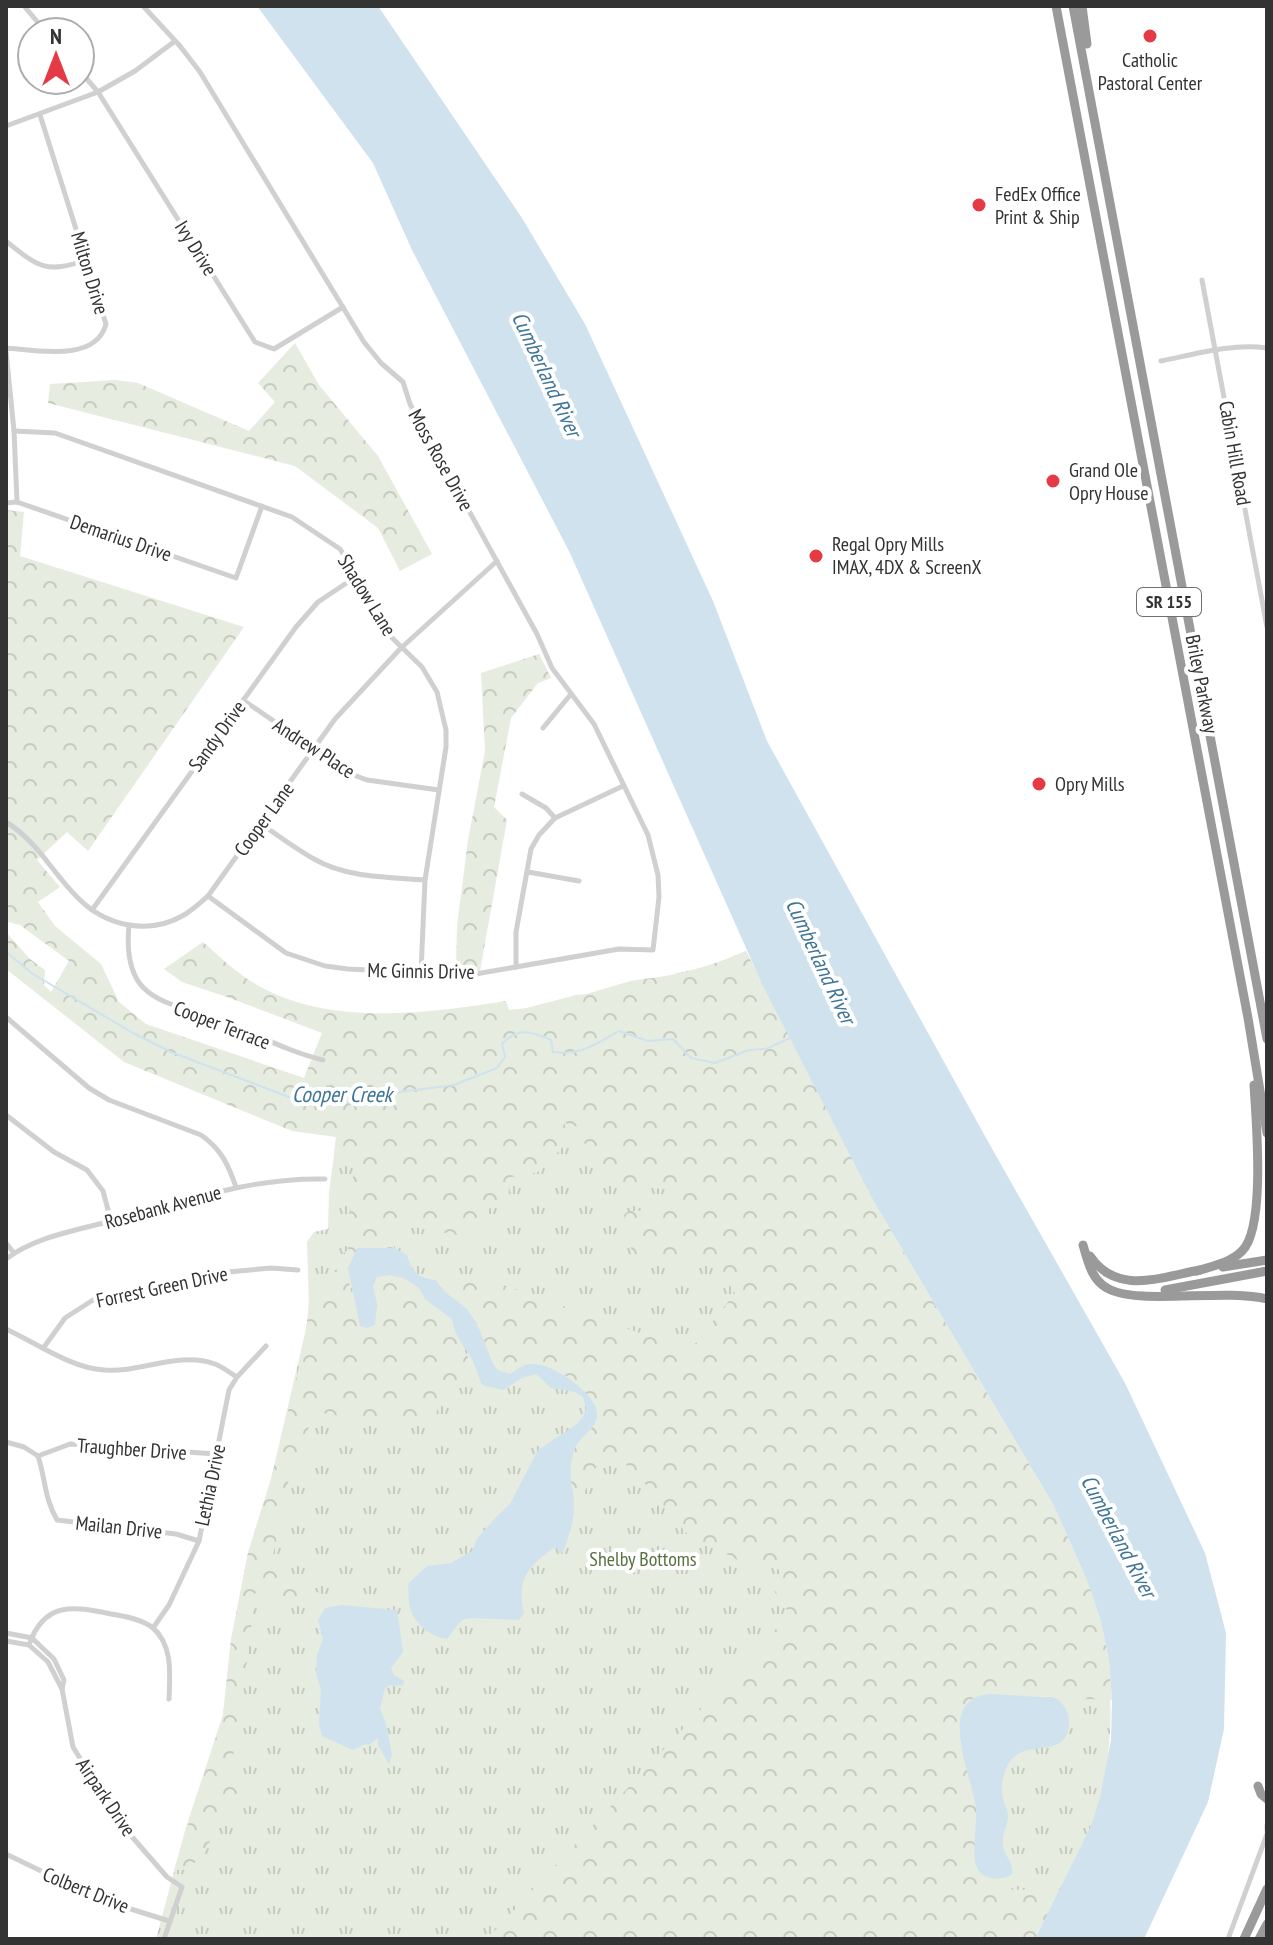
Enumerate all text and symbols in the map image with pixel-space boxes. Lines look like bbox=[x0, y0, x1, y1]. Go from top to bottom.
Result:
north arrow bbox=[16, 16, 96, 96]
text: N bbox=[50, 22, 62, 50]
marker: Catholic Pastoral Center bbox=[1141, 27, 1159, 45]
place label: Catholic Pastoral Center bbox=[1098, 47, 1203, 96]
place label: FedEx Office Print & Ship bbox=[995, 181, 1081, 230]
marker: FedEx Office Print & Ship bbox=[970, 196, 988, 214]
street label: Ivy Drive bbox=[169, 216, 223, 280]
street label: Milton Drive bbox=[65, 229, 115, 317]
water label: Cumberland River bbox=[506, 307, 589, 444]
street label: Cabin Hill Road bbox=[1213, 399, 1257, 507]
street label: Moss Rose Drive bbox=[402, 405, 480, 515]
place label: Grand Ole Opry House bbox=[1069, 457, 1148, 506]
marker: Grand Ole Opry House bbox=[1044, 472, 1062, 490]
street label: Demarius Drive bbox=[67, 509, 175, 567]
place label: Regal Opry Mills IMAX, 4DX & ScreenX bbox=[832, 531, 982, 580]
marker: Regal Opry Mills IMAX, 4DX & ScreenX bbox=[807, 547, 825, 565]
street label: Shadow Lane bbox=[332, 549, 402, 641]
road number: SR 155 bbox=[1137, 588, 1201, 616]
street label: Briley Parkway bbox=[1180, 632, 1224, 736]
street label: Sandy Drive bbox=[183, 695, 251, 777]
street label: Andrew Place bbox=[268, 712, 360, 784]
place label: Opry Mills bbox=[1055, 771, 1125, 797]
marker: Opry Mills bbox=[1030, 775, 1048, 793]
street label: Cooper Lane bbox=[228, 777, 300, 861]
water label: Cumberland River bbox=[780, 894, 863, 1031]
street label: Mc Ginnis Drive bbox=[367, 957, 475, 985]
street label: Cooper Terrace bbox=[170, 995, 274, 1055]
water label: Cooper Creek bbox=[292, 1080, 395, 1108]
street label: Rosebank Avenue bbox=[102, 1179, 224, 1235]
street label: Forrest Green Drive bbox=[94, 1260, 230, 1314]
street label: Traughber Drive bbox=[76, 1432, 188, 1466]
street label: Lethia Drive bbox=[189, 1442, 231, 1528]
water label: Cumberland River bbox=[1075, 1470, 1164, 1605]
street label: Mailan Drive bbox=[74, 1510, 164, 1544]
park label: Shelby Bottoms bbox=[589, 1546, 697, 1572]
street label: Airpark Drive bbox=[70, 1753, 142, 1841]
street label: Colbert Drive bbox=[39, 1861, 133, 1919]

